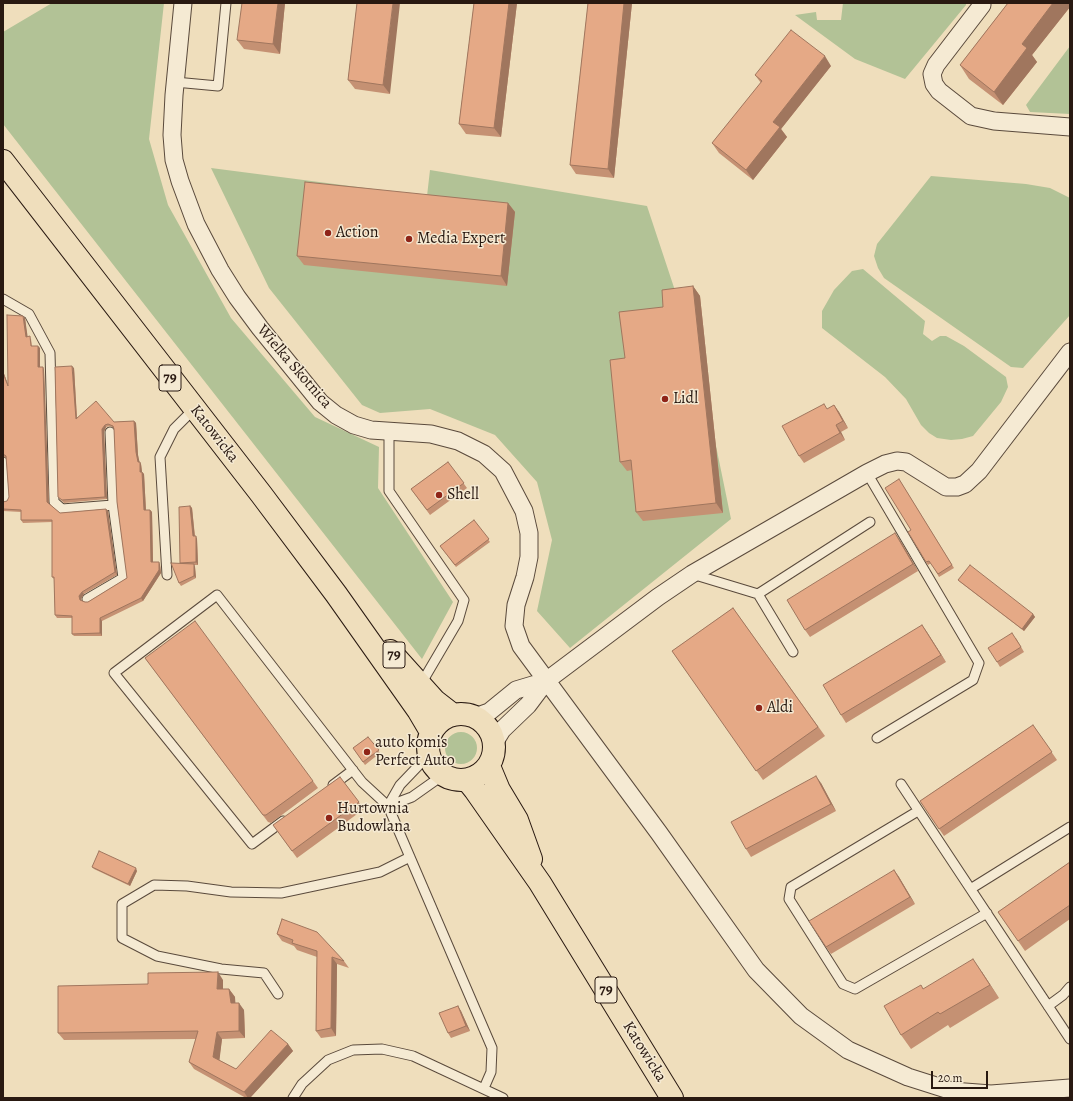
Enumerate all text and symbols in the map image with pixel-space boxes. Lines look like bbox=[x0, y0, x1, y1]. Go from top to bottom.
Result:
place label: Action bbox=[336, 223, 378, 243]
marker: Action bbox=[323, 228, 333, 238]
place label: Media Expert bbox=[417, 229, 505, 249]
marker: Media Expert bbox=[404, 234, 414, 244]
street label: Wielka Skotnica bbox=[252, 321, 336, 413]
road number: 79 bbox=[159, 365, 181, 391]
place label: Lidl bbox=[673, 389, 698, 409]
marker: Lidl bbox=[660, 394, 670, 404]
street label: Katowicka bbox=[186, 401, 242, 467]
place label: Shell bbox=[447, 485, 479, 505]
marker: Shell bbox=[434, 490, 444, 500]
road number: 79 bbox=[383, 642, 405, 668]
place label: Aldi bbox=[767, 698, 793, 718]
marker: Aldi bbox=[754, 703, 764, 713]
place label: auto komis Perfect Auto bbox=[375, 733, 455, 771]
marker: auto komis Perfect Auto bbox=[362, 747, 372, 757]
place label: Hurtownia Budowlana bbox=[337, 799, 410, 837]
marker: Hurtownia Budowlana bbox=[324, 813, 334, 823]
road number: 79 bbox=[595, 977, 617, 1003]
street label: Katowicka bbox=[618, 1018, 670, 1086]
scale bar bbox=[933, 1063, 990, 1089]
text: 20 m bbox=[938, 1070, 962, 1086]

